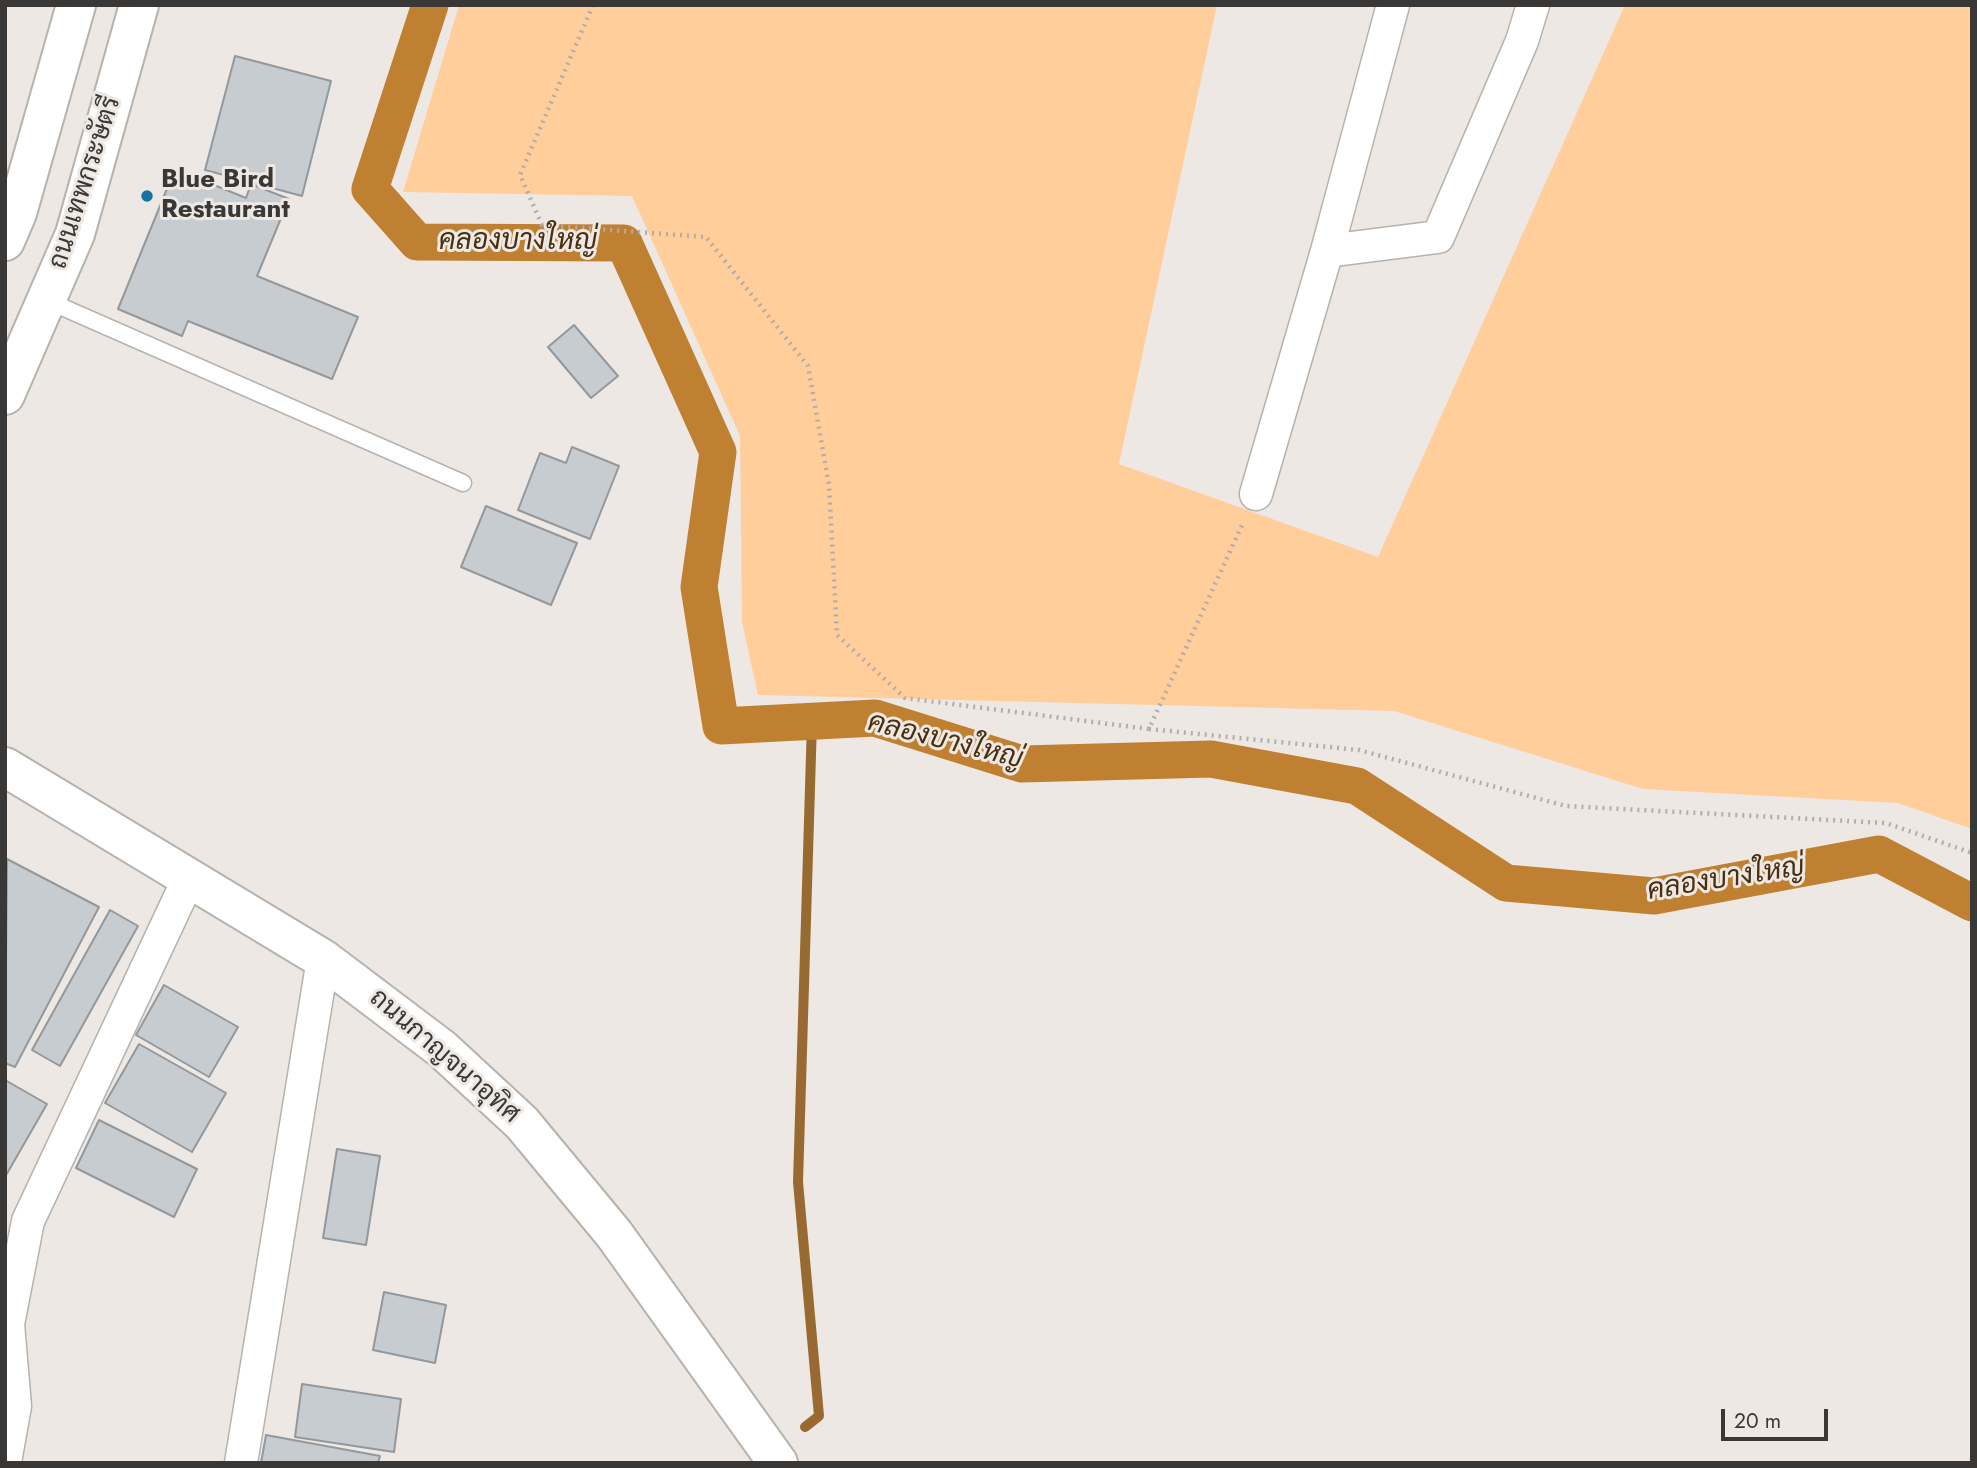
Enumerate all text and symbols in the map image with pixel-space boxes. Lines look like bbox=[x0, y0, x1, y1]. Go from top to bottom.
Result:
street label: ถนนเทพกระษัตรี bbox=[43, 93, 129, 273]
place label: Blue Bird Restaurant bbox=[161, 165, 290, 227]
marker: Blue Bird Restaurant bbox=[139, 188, 155, 204]
water label: คลองบางใหญ่ bbox=[439, 225, 597, 259]
water label: คลองบางใหญ่ bbox=[864, 707, 1026, 777]
water label: คลองบางใหญ่ bbox=[1645, 851, 1807, 909]
street label: ถนนกาญจนาอุทิศ bbox=[362, 983, 526, 1131]
scale bar bbox=[1725, 1394, 1832, 1438]
text: 20 m bbox=[1734, 1406, 1781, 1436]

